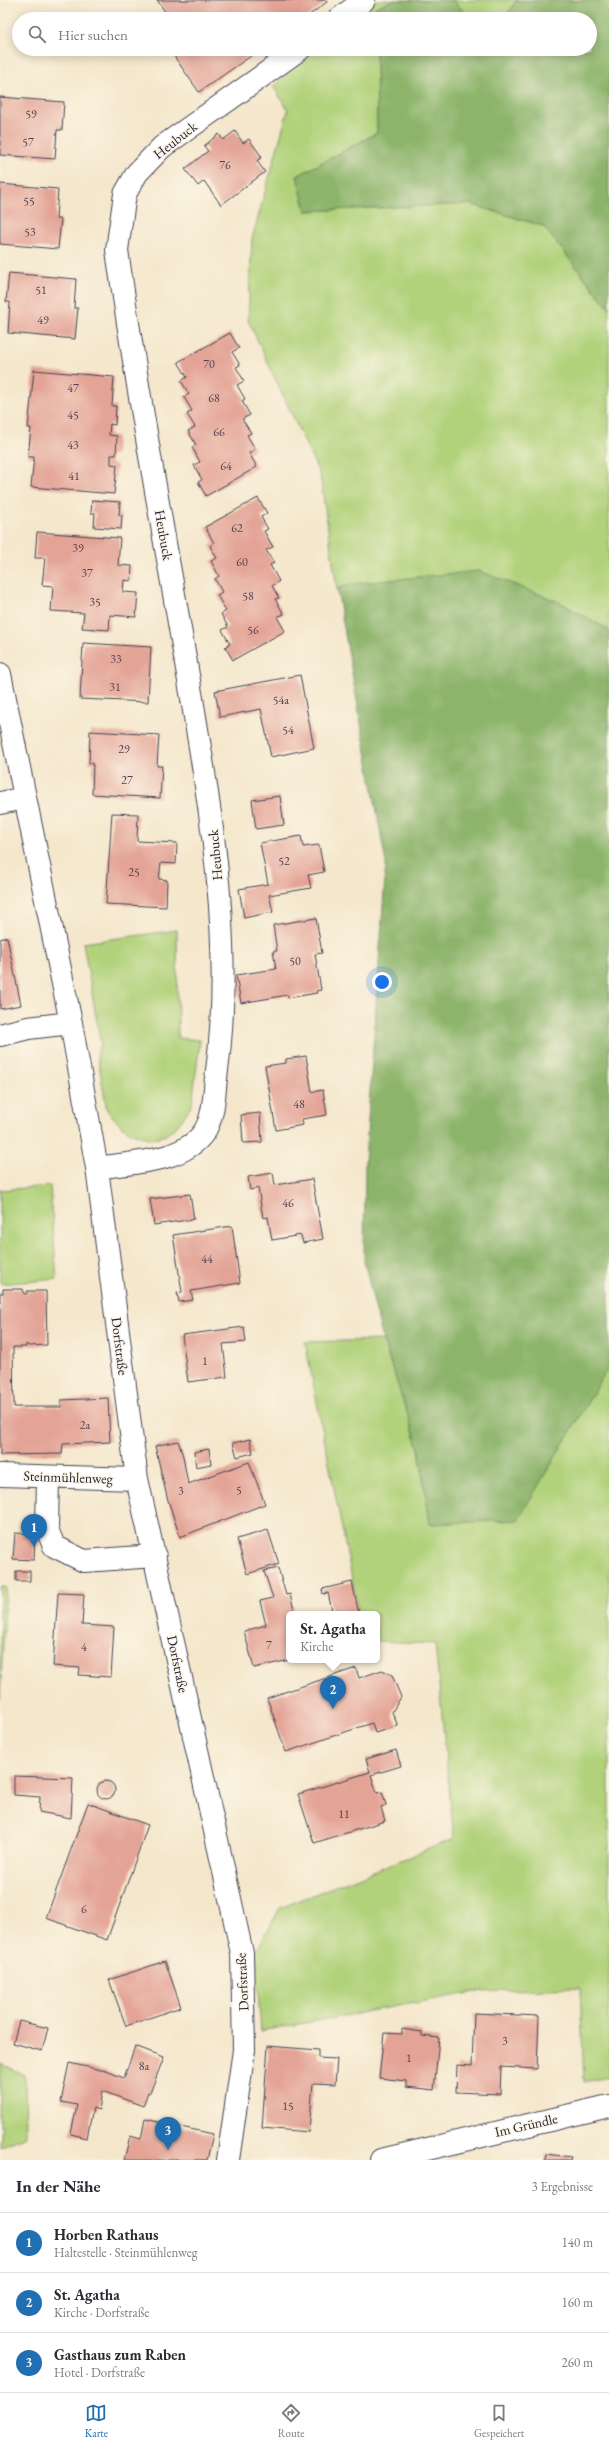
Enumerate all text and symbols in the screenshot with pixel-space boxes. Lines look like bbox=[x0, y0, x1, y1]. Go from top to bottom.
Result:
search box bbox=[12, 12, 597, 56]
icon: search bbox=[26, 23, 48, 45]
text: Hier suchen bbox=[58, 25, 128, 44]
house number: 59 bbox=[25, 106, 37, 122]
street label: Heubuck bbox=[149, 117, 201, 163]
house number: 57 bbox=[22, 134, 34, 150]
house number: 76 bbox=[219, 157, 231, 173]
house number: 55 bbox=[23, 193, 35, 209]
house number: 53 bbox=[24, 224, 36, 240]
house number: 51 bbox=[35, 282, 47, 298]
house number: 49 bbox=[37, 312, 49, 328]
house number: 70 bbox=[203, 356, 215, 372]
house number: 47 bbox=[67, 380, 79, 396]
house number: 68 bbox=[208, 390, 220, 406]
house number: 45 bbox=[67, 407, 79, 423]
house number: 66 bbox=[213, 424, 225, 440]
house number: 43 bbox=[67, 437, 79, 453]
house number: 64 bbox=[220, 458, 232, 474]
house number: 41 bbox=[68, 468, 80, 484]
street label: Heubuck bbox=[151, 508, 177, 562]
house number: 62 bbox=[231, 520, 243, 536]
house number: 39 bbox=[72, 540, 84, 556]
house number: 60 bbox=[236, 554, 248, 570]
house number: 37 bbox=[81, 565, 93, 581]
house number: 58 bbox=[242, 588, 254, 604]
house number: 35 bbox=[89, 594, 101, 610]
house number: 56 bbox=[247, 622, 259, 638]
house number: 33 bbox=[110, 651, 122, 667]
house number: 31 bbox=[109, 679, 121, 695]
house number: 54a bbox=[273, 692, 289, 708]
house number: 54 bbox=[282, 722, 294, 738]
house number: 29 bbox=[118, 741, 130, 757]
house number: 27 bbox=[121, 772, 133, 788]
street label: Heubuck bbox=[204, 828, 226, 881]
house number: 52 bbox=[278, 853, 290, 869]
house number: 25 bbox=[128, 864, 140, 880]
house number: 50 bbox=[289, 953, 301, 969]
your location bbox=[372, 972, 392, 992]
house number: 48 bbox=[293, 1096, 305, 1112]
house number: 46 bbox=[282, 1195, 294, 1211]
house number: 44 bbox=[201, 1251, 213, 1267]
street label: Dorfstraße bbox=[108, 1316, 133, 1377]
house number: 1 bbox=[202, 1353, 208, 1369]
house number: 2a bbox=[80, 1417, 90, 1433]
street label: Steinmühlenweg bbox=[23, 1466, 114, 1488]
house number: 5 bbox=[236, 1482, 242, 1498]
house number: 3 bbox=[178, 1483, 184, 1499]
pin: 1 bbox=[21, 1514, 47, 1547]
popup bbox=[286, 1611, 380, 1663]
text: St. Agatha bbox=[300, 1619, 366, 1638]
street label: Dorfstraße bbox=[163, 1634, 193, 1695]
house number: 7 bbox=[266, 1637, 272, 1653]
text: Kirche bbox=[300, 1638, 334, 1655]
house number: 4 bbox=[81, 1639, 87, 1655]
pin: 2 bbox=[320, 1676, 346, 1709]
house number: 11 bbox=[338, 1806, 350, 1822]
house number: 6 bbox=[81, 1901, 87, 1917]
street label: Dorfstraße bbox=[231, 1952, 253, 2012]
house number: 3 bbox=[502, 2033, 508, 2049]
house number: 1 bbox=[406, 2050, 412, 2066]
house number: 8a bbox=[139, 2058, 149, 2074]
house number: 15 bbox=[282, 2098, 294, 2114]
street label: Im Gründle bbox=[493, 2109, 560, 2141]
pin: 3 bbox=[155, 2117, 181, 2150]
text: In der Nähe bbox=[16, 2175, 101, 2197]
text: 3 Ergebnisse bbox=[532, 2178, 593, 2195]
text: Horben Rathaus bbox=[54, 2225, 158, 2244]
text: 1 bbox=[26, 2234, 32, 2251]
text: 140 m bbox=[562, 2234, 593, 2251]
text: Haltestelle · Steinmühlenweg bbox=[54, 2244, 197, 2261]
text: St. Agatha bbox=[54, 2285, 120, 2304]
text: 2 bbox=[26, 2294, 32, 2311]
text: 160 m bbox=[562, 2294, 593, 2311]
text: Kirche · Dorfstraße bbox=[54, 2304, 149, 2321]
text: Gasthaus zum Raben bbox=[54, 2345, 186, 2364]
text: 3 bbox=[26, 2354, 32, 2371]
text: 260 m bbox=[562, 2354, 593, 2371]
text: Hotel · Dorfstraße bbox=[54, 2364, 145, 2381]
tab: Karte bbox=[85, 2402, 108, 2440]
tab: Route bbox=[278, 2402, 305, 2440]
tab: Gespeichert bbox=[474, 2402, 524, 2440]

